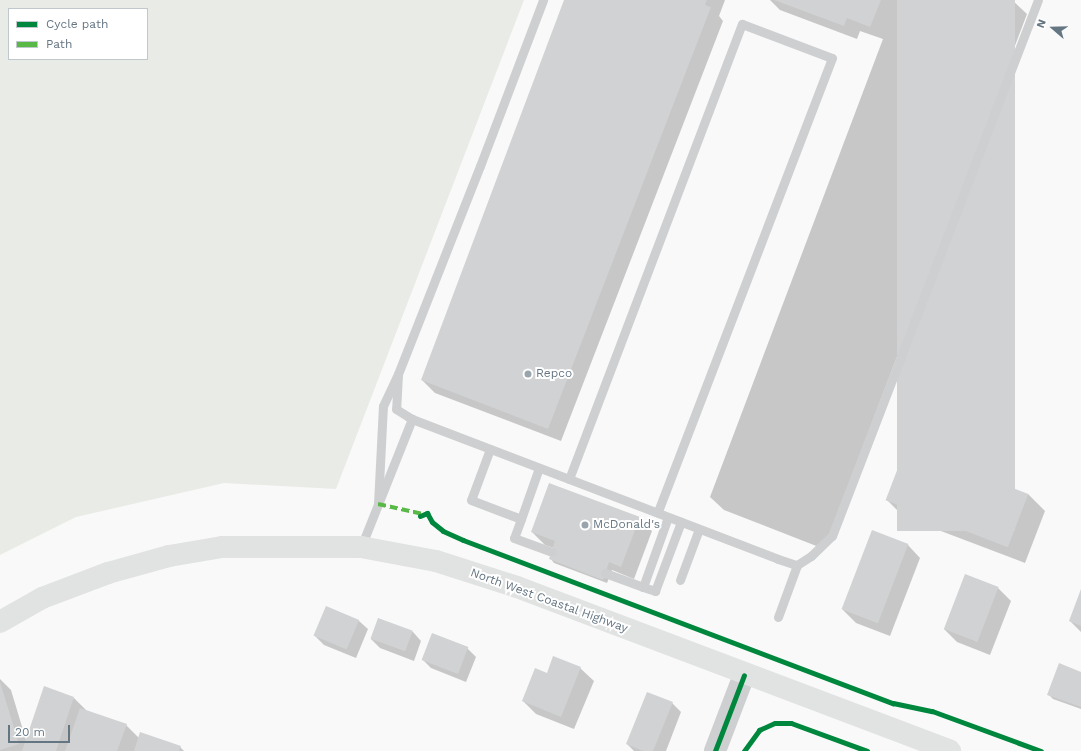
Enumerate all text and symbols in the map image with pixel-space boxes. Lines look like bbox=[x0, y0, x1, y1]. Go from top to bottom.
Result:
legend bbox=[8, 8, 148, 60]
north arrow bbox=[1033, 8, 1073, 48]
text: Cycle path bbox=[46, 17, 108, 31]
text: N bbox=[1034, 18, 1049, 30]
text: Path bbox=[46, 37, 72, 51]
place label: Repco bbox=[536, 367, 572, 381]
marker: Repco bbox=[523, 369, 533, 379]
place label: McDonald's bbox=[593, 518, 660, 532]
marker: McDonald's bbox=[580, 520, 590, 530]
street label: North West Coastal Highway bbox=[468, 566, 630, 636]
scale bar bbox=[10, 717, 72, 743]
text: 20 m bbox=[15, 725, 45, 739]

